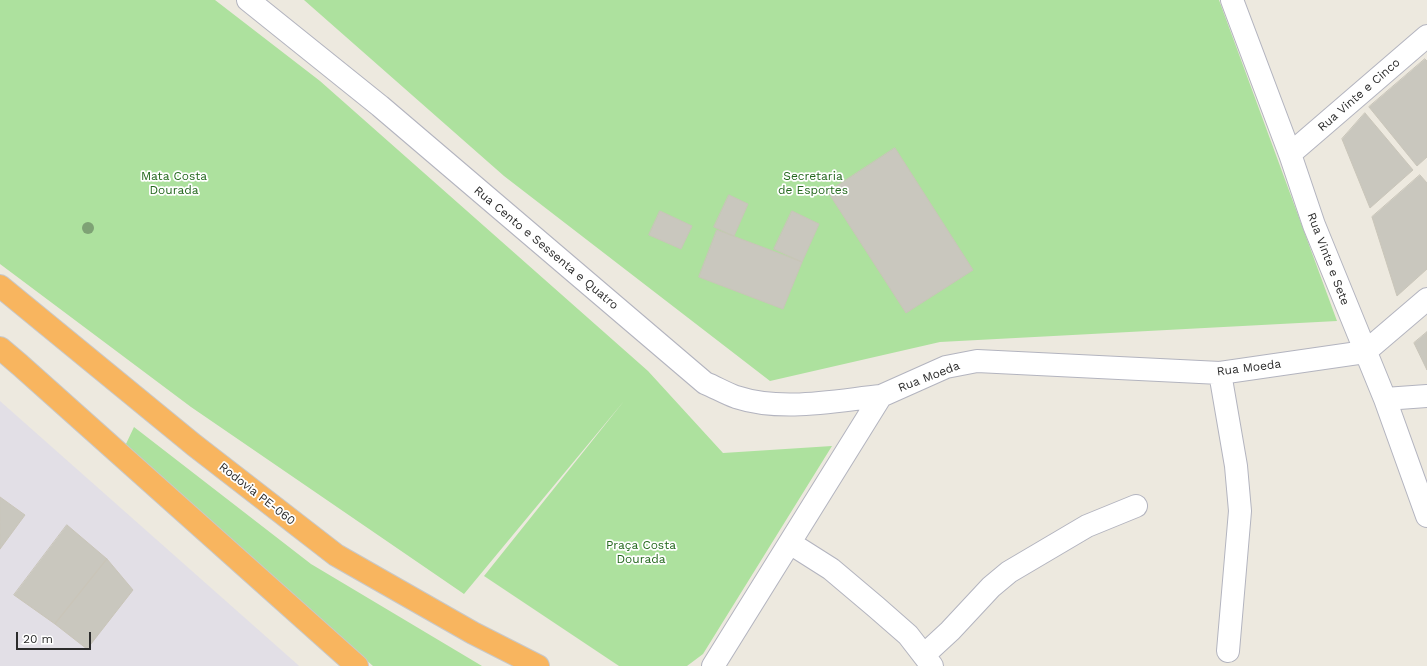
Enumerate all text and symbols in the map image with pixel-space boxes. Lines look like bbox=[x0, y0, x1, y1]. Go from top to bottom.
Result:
street label: Rua Vinte e Cinco bbox=[1315, 55, 1403, 135]
park label: Mata Costa Dourada bbox=[141, 169, 207, 197]
park label: Secretaria de Esportes bbox=[778, 169, 848, 197]
street label: Rua Cento e Sessenta e Quatro bbox=[471, 183, 621, 313]
street label: Rua Vinte e Sete bbox=[1304, 211, 1352, 307]
street label: Rua Moeda bbox=[1216, 357, 1282, 379]
street label: Rua Moeda bbox=[896, 359, 962, 395]
street label: Rodovia PE-060 bbox=[216, 460, 298, 528]
park label: Praça Costa Dourada bbox=[606, 538, 676, 566]
scale bar bbox=[18, 624, 93, 650]
text: 20 m bbox=[23, 632, 53, 646]

